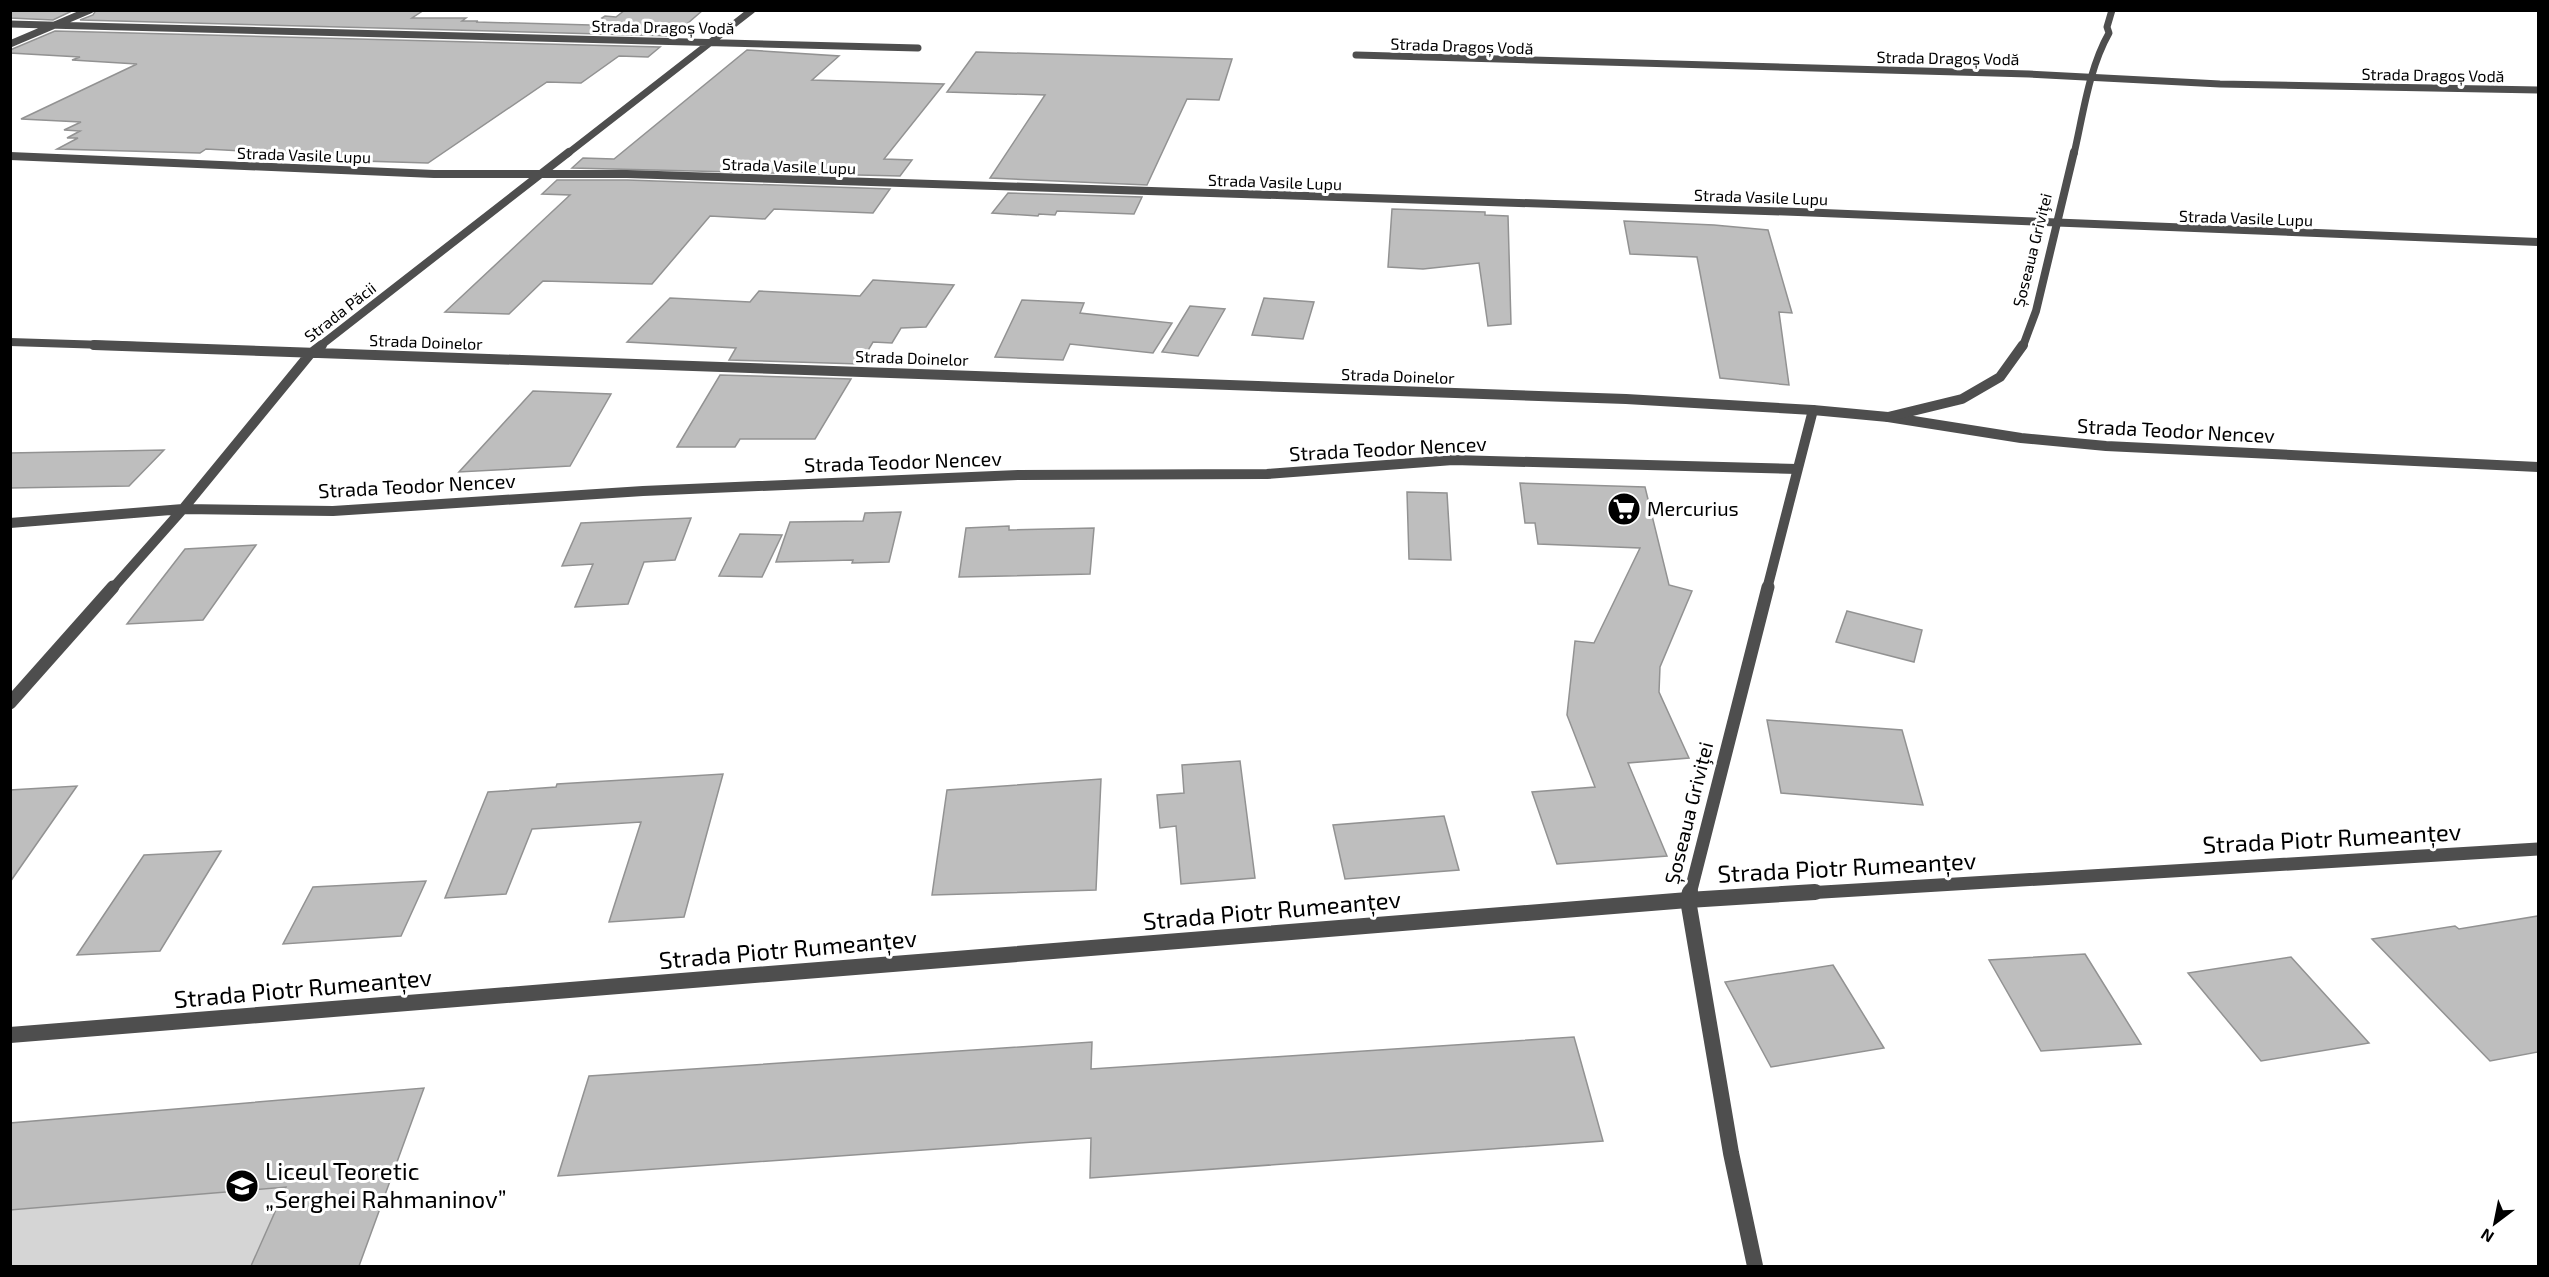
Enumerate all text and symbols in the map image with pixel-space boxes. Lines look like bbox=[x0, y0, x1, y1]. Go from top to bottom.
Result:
street label: Strada Dragoș Vodă bbox=[591, 16, 735, 39]
street label: Strada Dragoș Vodă bbox=[1390, 34, 1534, 59]
street label: Strada Dragoș Vodă bbox=[1876, 47, 2020, 70]
street label: Strada Dragoș Vodă bbox=[2361, 64, 2505, 87]
street label: Strada Vasile Lupu bbox=[237, 143, 371, 166]
street label: Strada Vasile Lupu bbox=[722, 154, 856, 177]
street label: Strada Vasile Lupu bbox=[1208, 170, 1342, 193]
street label: Strada Vasile Lupu bbox=[1694, 185, 1828, 208]
street label: Șoseaua Griviţei bbox=[2008, 191, 2057, 309]
street label: Strada Vasile Lupu bbox=[2179, 206, 2313, 229]
street label: Strada Păcii bbox=[300, 278, 379, 345]
street label: Strada Doinelor bbox=[369, 330, 484, 353]
street label: Strada Doinelor bbox=[855, 346, 970, 369]
street label: Strada Doinelor bbox=[1341, 364, 1456, 387]
street label: Strada Teodor Nencev bbox=[2077, 413, 2276, 447]
street label: Strada Teodor Nencev bbox=[1289, 431, 1488, 465]
street label: Strada Teodor Nencev bbox=[804, 446, 1003, 476]
street label: Strada Teodor Nencev bbox=[318, 468, 517, 502]
supermarket icon: Mercurius bbox=[1606, 491, 1642, 527]
place label: Mercurius bbox=[1647, 496, 1739, 520]
street label: Șoseaua Griviţei bbox=[1659, 739, 1719, 887]
street label: Strada Piotr Rumeanțev bbox=[2202, 816, 2462, 861]
street label: Strada Piotr Rumeanțev bbox=[1717, 845, 1977, 890]
street label: Strada Piotr Rumeanțev bbox=[1142, 884, 1403, 937]
street label: Strada Piotr Rumeanțev bbox=[658, 923, 919, 976]
street label: Strada Piotr Rumeanțev bbox=[173, 962, 434, 1015]
place label: Liceul Teoretic „Serghei Rahmaninov” bbox=[265, 1156, 507, 1213]
school or university icon: Liceul Teoretic „Serghei Rahmaninov” bbox=[224, 1168, 260, 1204]
north arrow bbox=[2465, 1193, 2525, 1253]
text: N bbox=[2477, 1225, 2497, 1247]

